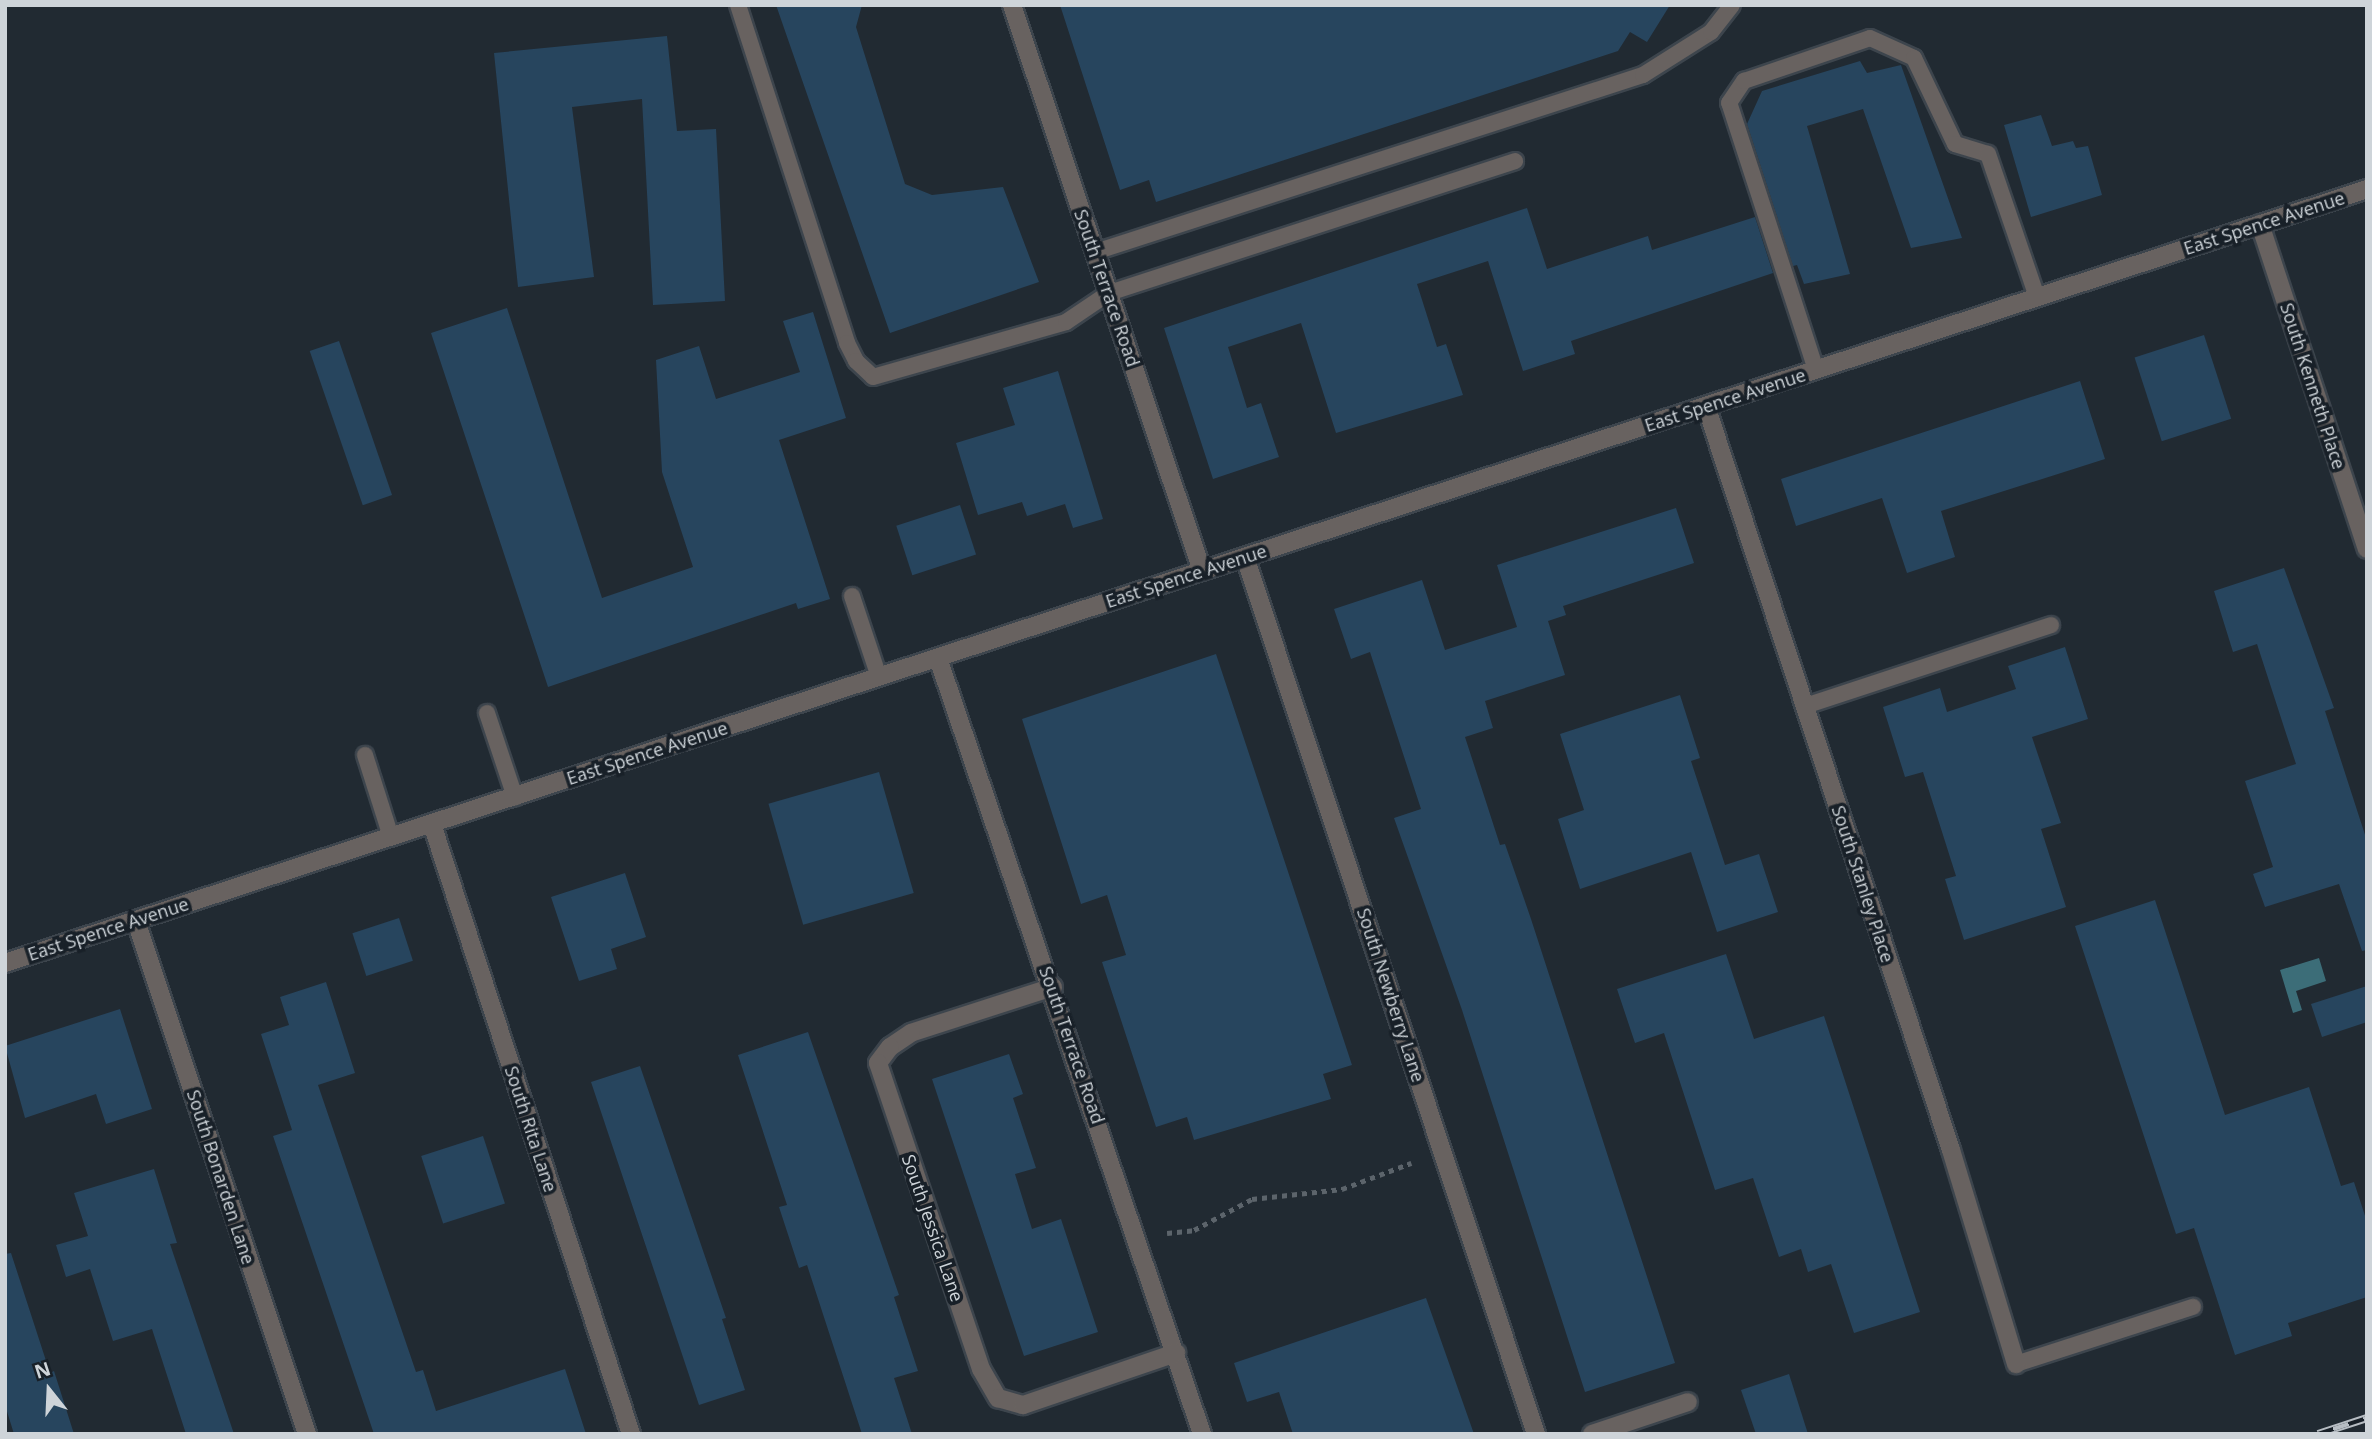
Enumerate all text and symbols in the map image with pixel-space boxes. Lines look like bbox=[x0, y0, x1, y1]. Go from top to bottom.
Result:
street label: East Spence Avenue bbox=[2181, 187, 2347, 259]
street label: South Terrace Road bbox=[1070, 206, 1144, 370]
street label: South Kenneth Place bbox=[2276, 300, 2350, 472]
street label: East Spence Avenue bbox=[1642, 364, 1808, 436]
street label: East Spence Avenue bbox=[1103, 540, 1269, 612]
street label: East Spence Avenue bbox=[564, 717, 730, 789]
street label: South Stanley Place bbox=[1827, 803, 1899, 965]
street label: East Spence Avenue bbox=[25, 893, 191, 965]
street label: South Newberry Lane bbox=[1353, 905, 1429, 1085]
street label: South Terrace Road bbox=[1035, 963, 1109, 1127]
street label: South Rita Lane bbox=[500, 1063, 562, 1195]
street label: South Bonarden Lane bbox=[183, 1087, 259, 1267]
street label: South Jessica Lane bbox=[898, 1152, 968, 1304]
north arrow bbox=[14, 1355, 84, 1425]
text: N bbox=[31, 1355, 54, 1385]

